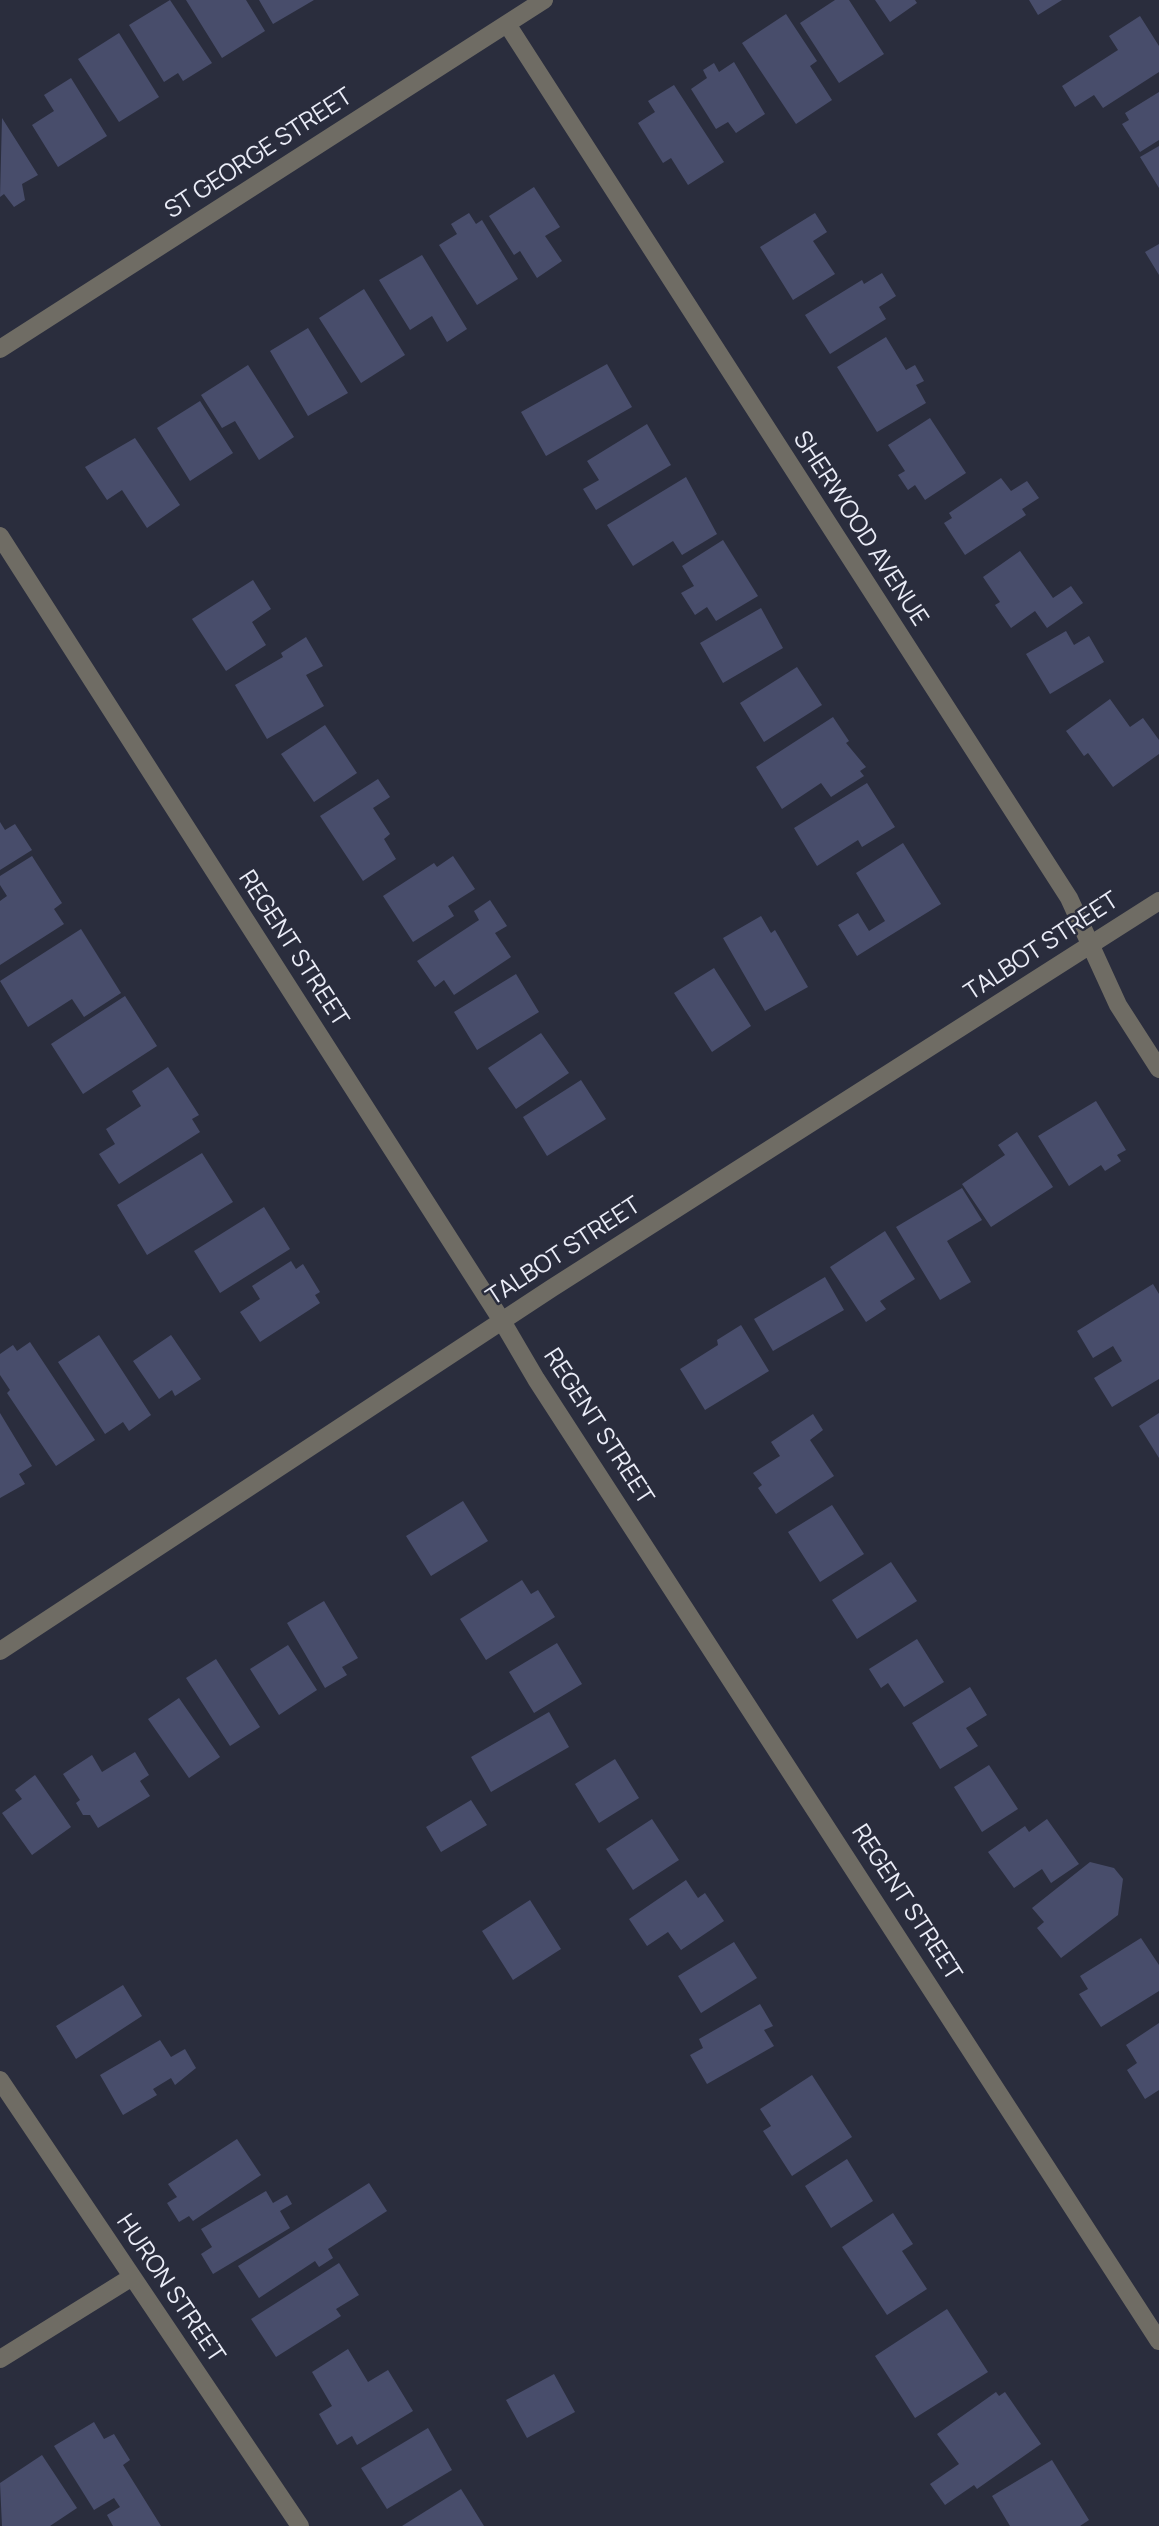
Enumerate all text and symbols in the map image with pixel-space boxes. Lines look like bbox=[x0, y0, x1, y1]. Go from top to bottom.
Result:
street label: ST GEORGE STREET bbox=[160, 83, 358, 225]
street label: SHERWOOD AVENUE bbox=[786, 426, 934, 632]
street label: REGENT STREET bbox=[232, 866, 354, 1032]
street label: TALBOT STREET bbox=[960, 886, 1124, 1008]
street label: TALBOT STREET bbox=[482, 1191, 646, 1313]
street label: REGENT STREET bbox=[537, 1344, 659, 1510]
street label: REGENT STREET bbox=[845, 1820, 967, 1986]
street label: HURON STREET bbox=[110, 2209, 230, 2369]

